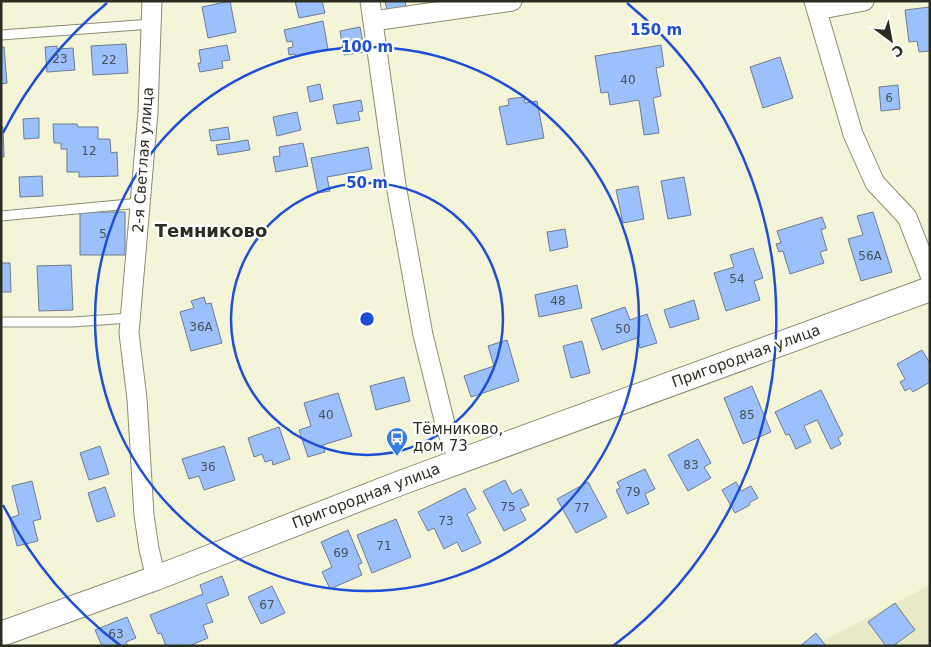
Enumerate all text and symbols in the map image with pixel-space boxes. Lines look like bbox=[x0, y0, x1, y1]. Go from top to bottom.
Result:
north arrow bbox=[866, 15, 916, 65]
text: 150 m bbox=[630, 21, 682, 39]
text: 100 m bbox=[341, 38, 393, 56]
text: С bbox=[889, 42, 906, 61]
house number: 23 bbox=[52, 52, 68, 66]
house number: 22 bbox=[101, 53, 117, 67]
house number: 40 bbox=[620, 73, 636, 87]
street label: 2-я Светлая улица bbox=[129, 86, 157, 234]
house number: 6 bbox=[885, 91, 893, 105]
house number: 12 bbox=[81, 144, 97, 158]
text: 50 m bbox=[346, 174, 388, 192]
district label: Темниково bbox=[155, 220, 267, 241]
house number: 5 bbox=[99, 227, 107, 241]
house number: 56А bbox=[858, 249, 883, 263]
house number: 54 bbox=[729, 272, 745, 286]
house number: 48 bbox=[550, 294, 566, 308]
centre of rings bbox=[358, 310, 376, 328]
house number: 36А bbox=[189, 320, 214, 334]
street label: Пригородная улица bbox=[669, 321, 823, 391]
house number: 50 bbox=[615, 322, 631, 336]
house number: 40 bbox=[318, 408, 334, 422]
house number: 85 bbox=[739, 408, 755, 422]
place label: Тёмниково, дом 73 bbox=[412, 420, 503, 455]
bus stop icon: Тёмниково, дом 73 bbox=[385, 426, 409, 457]
house number: 83 bbox=[683, 458, 699, 472]
street label: Пригородная улица bbox=[289, 459, 443, 533]
house number: 36 bbox=[200, 460, 216, 474]
house number: 79 bbox=[625, 485, 641, 499]
house number: 75 bbox=[500, 500, 516, 514]
house number: 77 bbox=[574, 501, 590, 515]
house number: 73 bbox=[438, 514, 454, 528]
house number: 71 bbox=[376, 539, 392, 553]
house number: 69 bbox=[333, 546, 349, 560]
house number: 67 bbox=[259, 598, 275, 612]
house number: 63 bbox=[108, 627, 124, 641]

